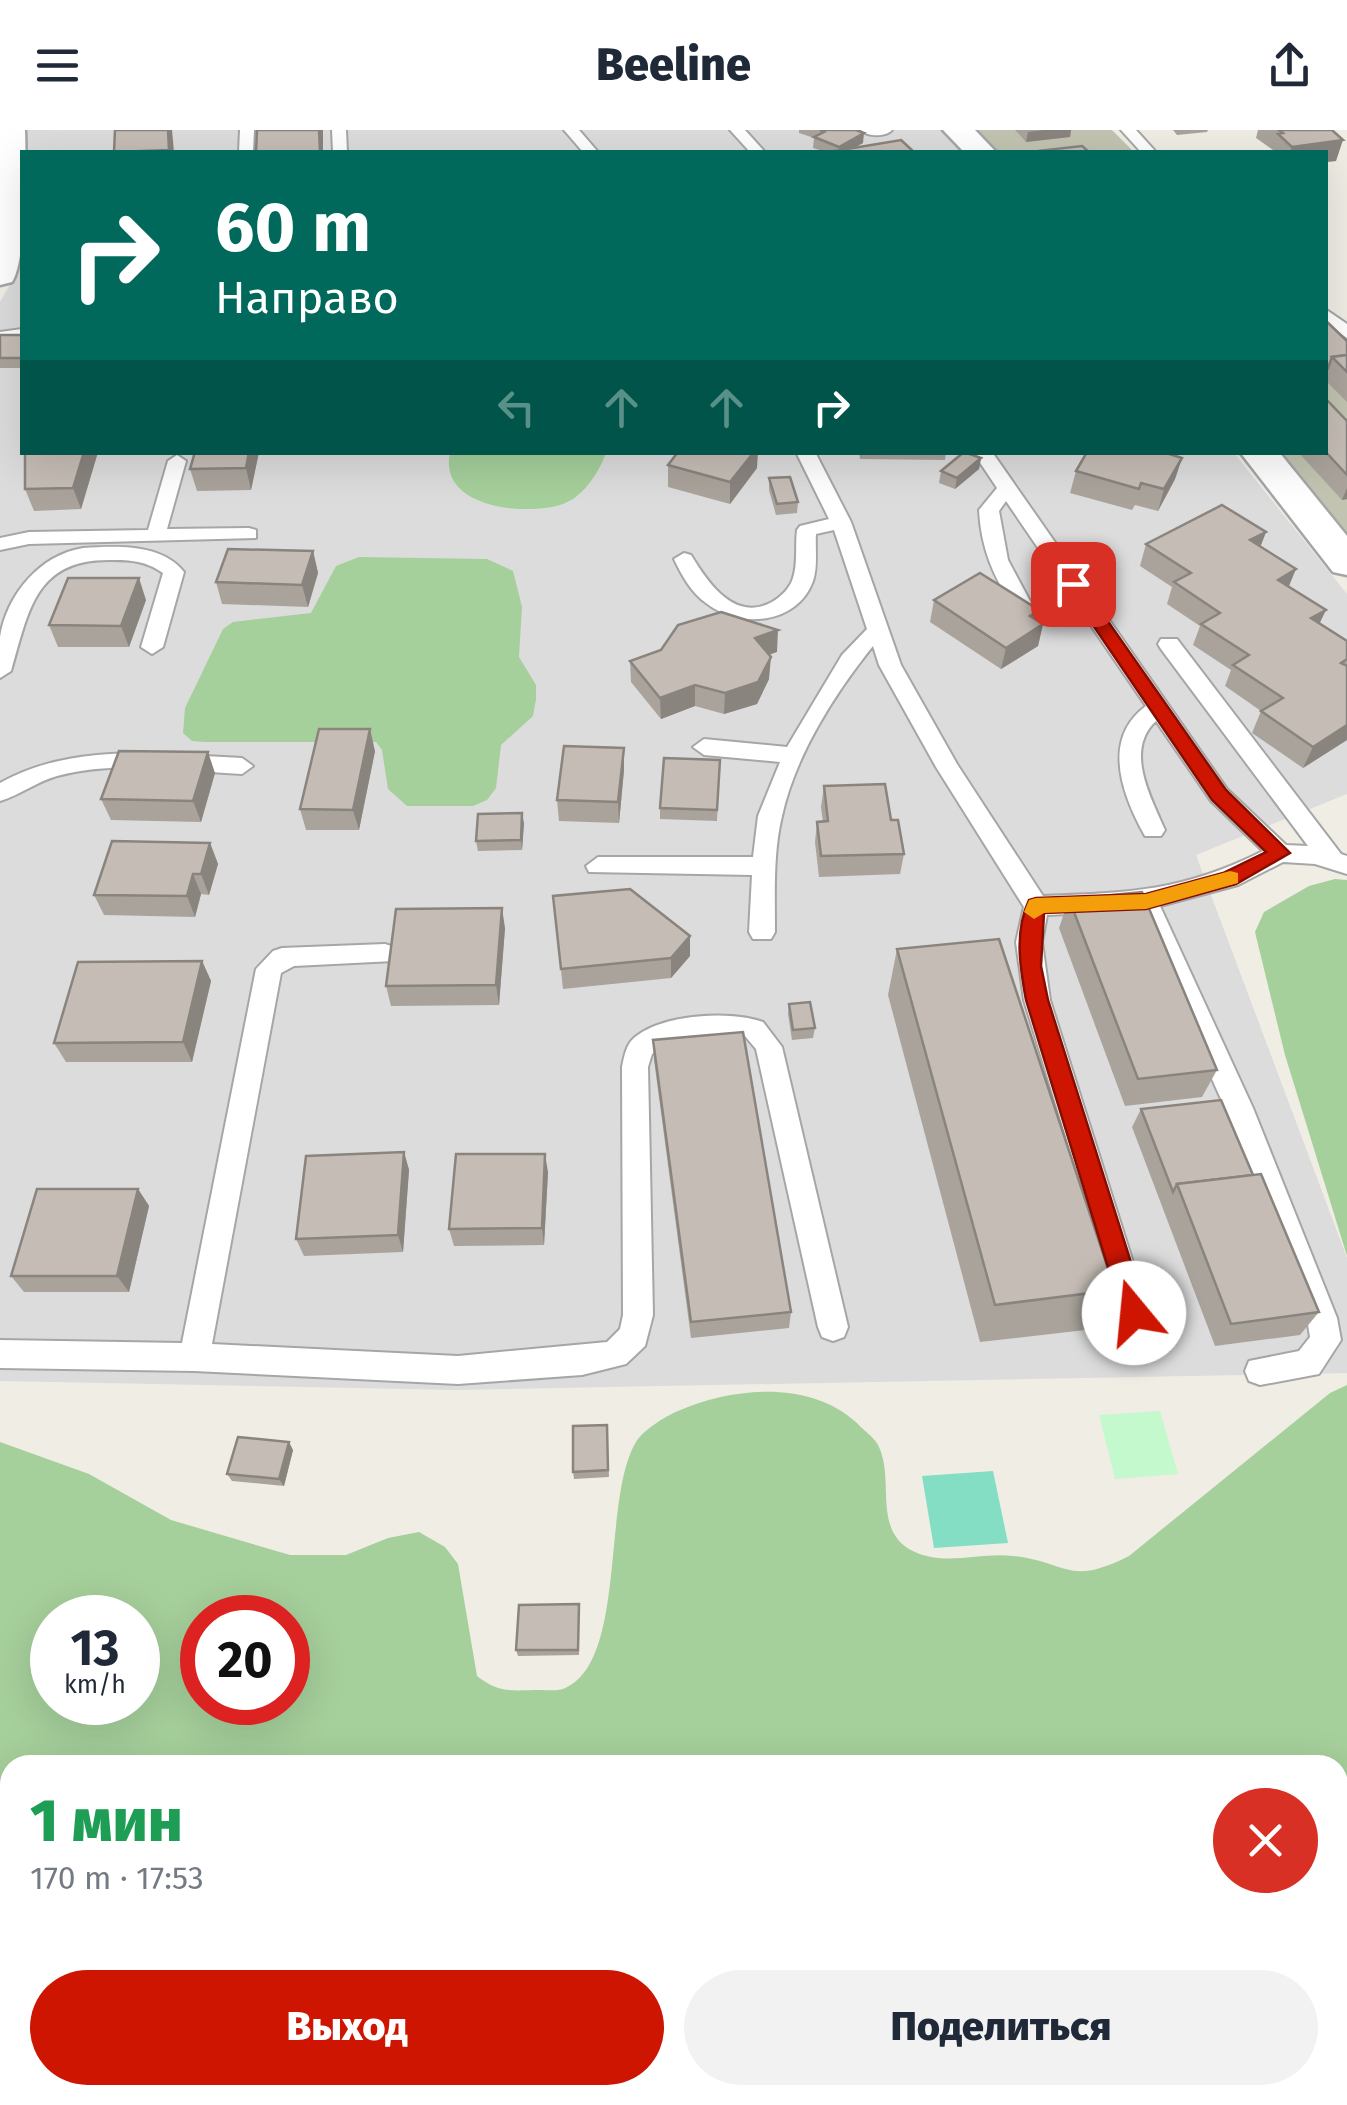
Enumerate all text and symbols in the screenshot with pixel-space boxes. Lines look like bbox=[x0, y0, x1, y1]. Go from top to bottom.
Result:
icon: menu bbox=[30, 38, 85, 93]
text: Beeline bbox=[596, 38, 751, 92]
icon: share bbox=[1262, 38, 1317, 93]
text: 60 m bbox=[215, 186, 371, 270]
icon: right bbox=[50, 190, 180, 320]
text: Направо bbox=[215, 271, 399, 325]
icon: left bbox=[489, 380, 544, 435]
icon: ahead bbox=[594, 380, 649, 435]
icon: ahead bbox=[699, 380, 754, 435]
icon: right bbox=[804, 380, 859, 435]
pin bbox=[1031, 542, 1116, 627]
icon: arrive bbox=[1046, 557, 1101, 612]
position arrow bbox=[1082, 1261, 1186, 1365]
speed limit sign: 20 bbox=[180, 1595, 310, 1725]
text: 13 bbox=[70, 1618, 120, 1678]
text: km/h bbox=[64, 1670, 126, 1700]
text: 1 мин bbox=[30, 1785, 183, 1857]
button: close bbox=[1213, 1788, 1318, 1893]
text: 170 m · 17:53 bbox=[30, 1859, 204, 1897]
button: Выход bbox=[30, 1970, 664, 2085]
button: Поделиться bbox=[684, 1970, 1318, 2085]

